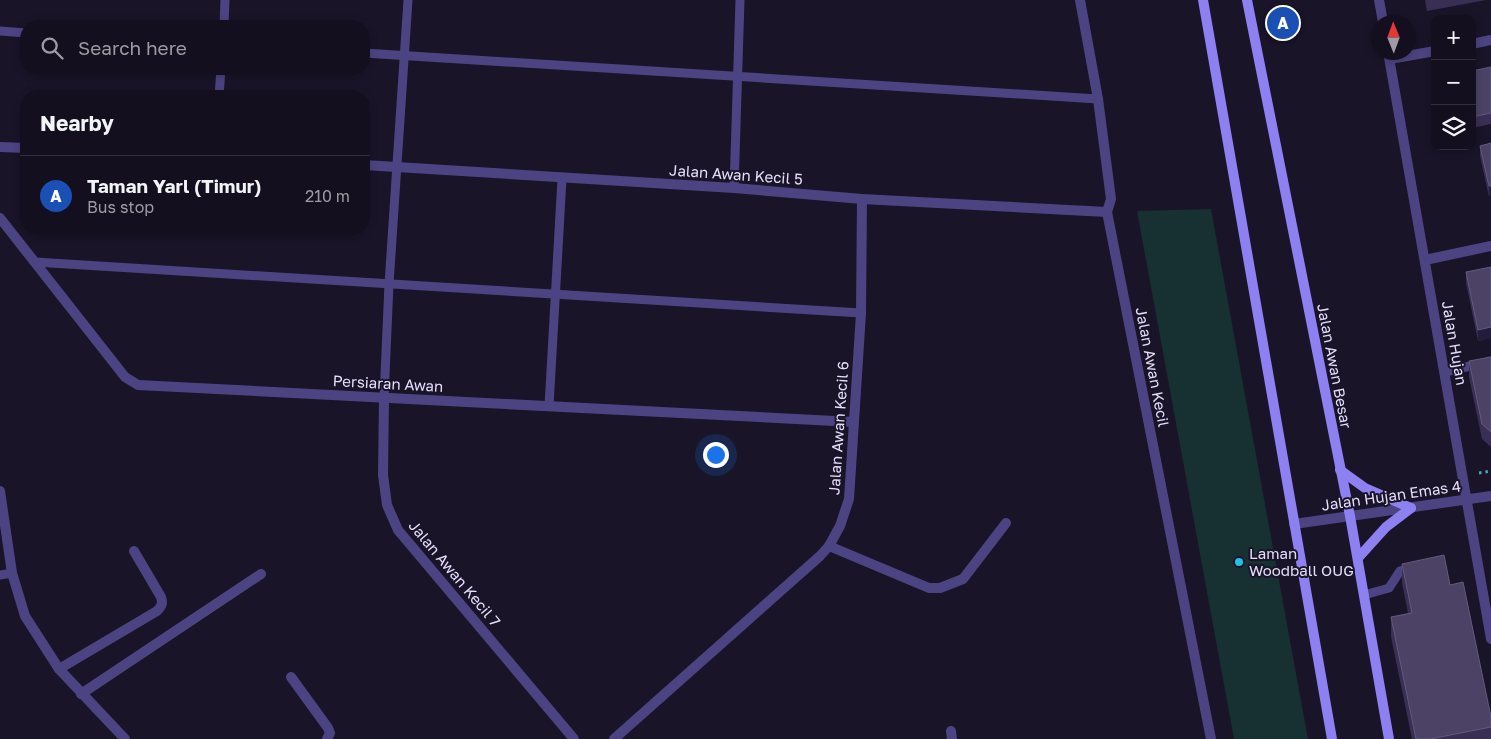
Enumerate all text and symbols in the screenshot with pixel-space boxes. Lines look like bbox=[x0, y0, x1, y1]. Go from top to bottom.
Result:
pin: A bbox=[1267, 4, 1299, 42]
north arrow bbox=[1371, 15, 1416, 60]
map controls bbox=[1431, 15, 1476, 150]
button: + bbox=[1431, 15, 1476, 60]
search box bbox=[20, 20, 370, 75]
icon: search bbox=[38, 34, 66, 62]
text: Search here bbox=[78, 36, 187, 59]
button: − bbox=[1431, 60, 1476, 105]
button: layers bbox=[1431, 105, 1476, 150]
text: Nearby bbox=[40, 110, 114, 136]
street label: Jalan Awan Kecil 5 bbox=[669, 160, 803, 188]
text: Taman Yarl (Timur) bbox=[87, 174, 261, 197]
text: A bbox=[50, 186, 62, 206]
text: 210 m bbox=[305, 186, 350, 206]
text: Bus stop bbox=[87, 197, 154, 217]
street label: Jalan Hujan bbox=[1439, 299, 1471, 387]
street label: Jalan Awan Besar bbox=[1314, 302, 1356, 430]
street label: Jalan Awan Kecil bbox=[1133, 306, 1173, 428]
street label: Jalan Awan Kecil 6 bbox=[824, 360, 852, 496]
street label: Persiaran Awan bbox=[332, 371, 444, 395]
your location bbox=[703, 442, 729, 468]
street label: Jalan Hujan Emas 4 bbox=[1320, 476, 1462, 514]
street label: Jalan Awan Kecil 7 bbox=[405, 516, 505, 630]
place label: Laman Woodball OUG bbox=[1249, 544, 1354, 579]
marker: Laman Woodball OUG bbox=[1233, 556, 1245, 568]

